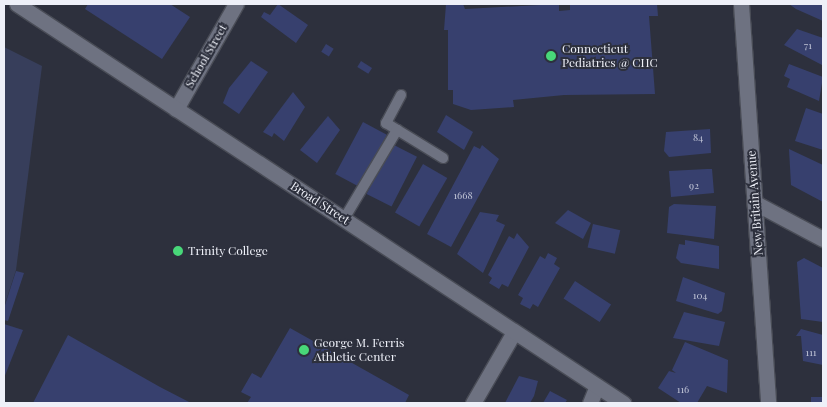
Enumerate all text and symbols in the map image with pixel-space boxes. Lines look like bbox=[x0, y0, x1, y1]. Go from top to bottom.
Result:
street label: School Street bbox=[182, 22, 230, 90]
house number: 71 bbox=[804, 40, 812, 52]
place label: Connecticut Pediatrics @ CHC bbox=[562, 42, 658, 70]
marker: Connecticut Pediatrics @ CHC bbox=[544, 49, 558, 63]
house number: 84 bbox=[693, 132, 703, 144]
street label: New Britain Avenue bbox=[744, 149, 766, 257]
street label: Broad Street bbox=[288, 179, 352, 227]
house number: 92 bbox=[689, 180, 699, 192]
house number: 1668 bbox=[453, 190, 473, 202]
place label: Trinity College bbox=[188, 244, 268, 258]
marker: Trinity College bbox=[172, 245, 184, 257]
house number: 104 bbox=[693, 290, 707, 302]
place label: George M. Ferris Athletic Center bbox=[314, 336, 404, 364]
marker: George M. Ferris Athletic Center bbox=[298, 344, 310, 356]
house number: 111 bbox=[805, 347, 817, 359]
house number: 116 bbox=[677, 384, 689, 396]

